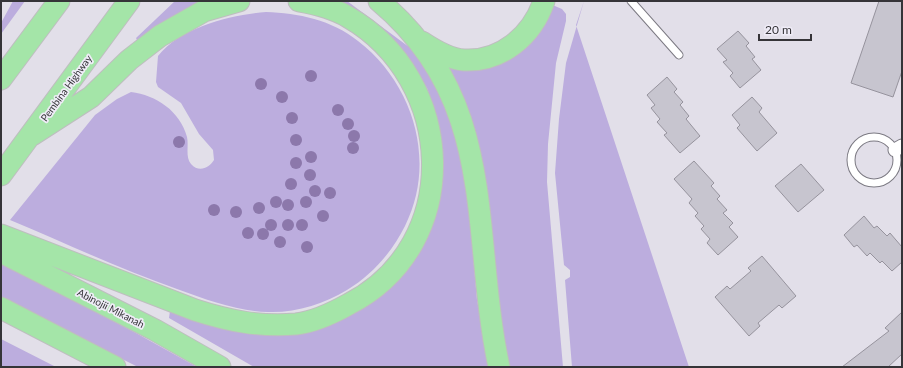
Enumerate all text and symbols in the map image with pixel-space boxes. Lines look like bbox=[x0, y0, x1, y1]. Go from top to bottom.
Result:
scale bar bbox=[759, 16, 811, 42]
text: 20 m bbox=[765, 22, 792, 37]
street label: Pembina Highway bbox=[38, 52, 95, 123]
street label: Abinojii Mikanah bbox=[76, 286, 146, 330]

